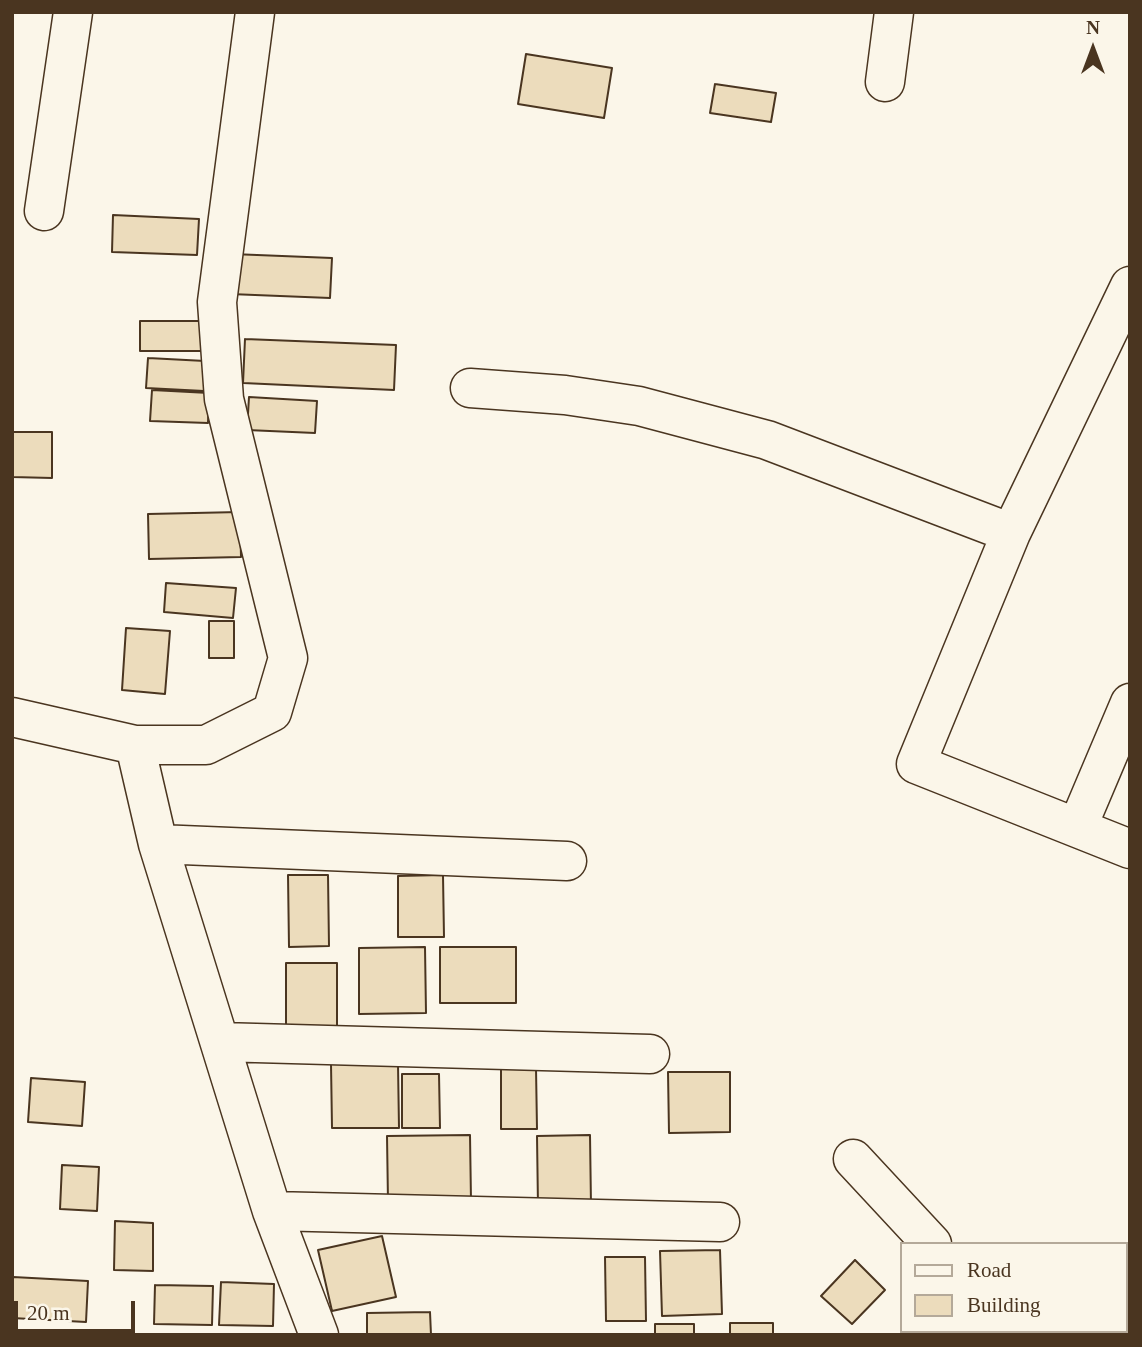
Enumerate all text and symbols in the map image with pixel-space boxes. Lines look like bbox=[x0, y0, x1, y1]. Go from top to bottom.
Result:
north arrow bbox=[1058, 14, 1128, 84]
text: N bbox=[1086, 17, 1100, 38]
legend bbox=[900, 1242, 1128, 1333]
text: Road bbox=[967, 1258, 1011, 1282]
scale bar bbox=[18, 1288, 138, 1332]
text: Building bbox=[967, 1293, 1041, 1317]
text: 20 m bbox=[27, 1301, 70, 1325]

